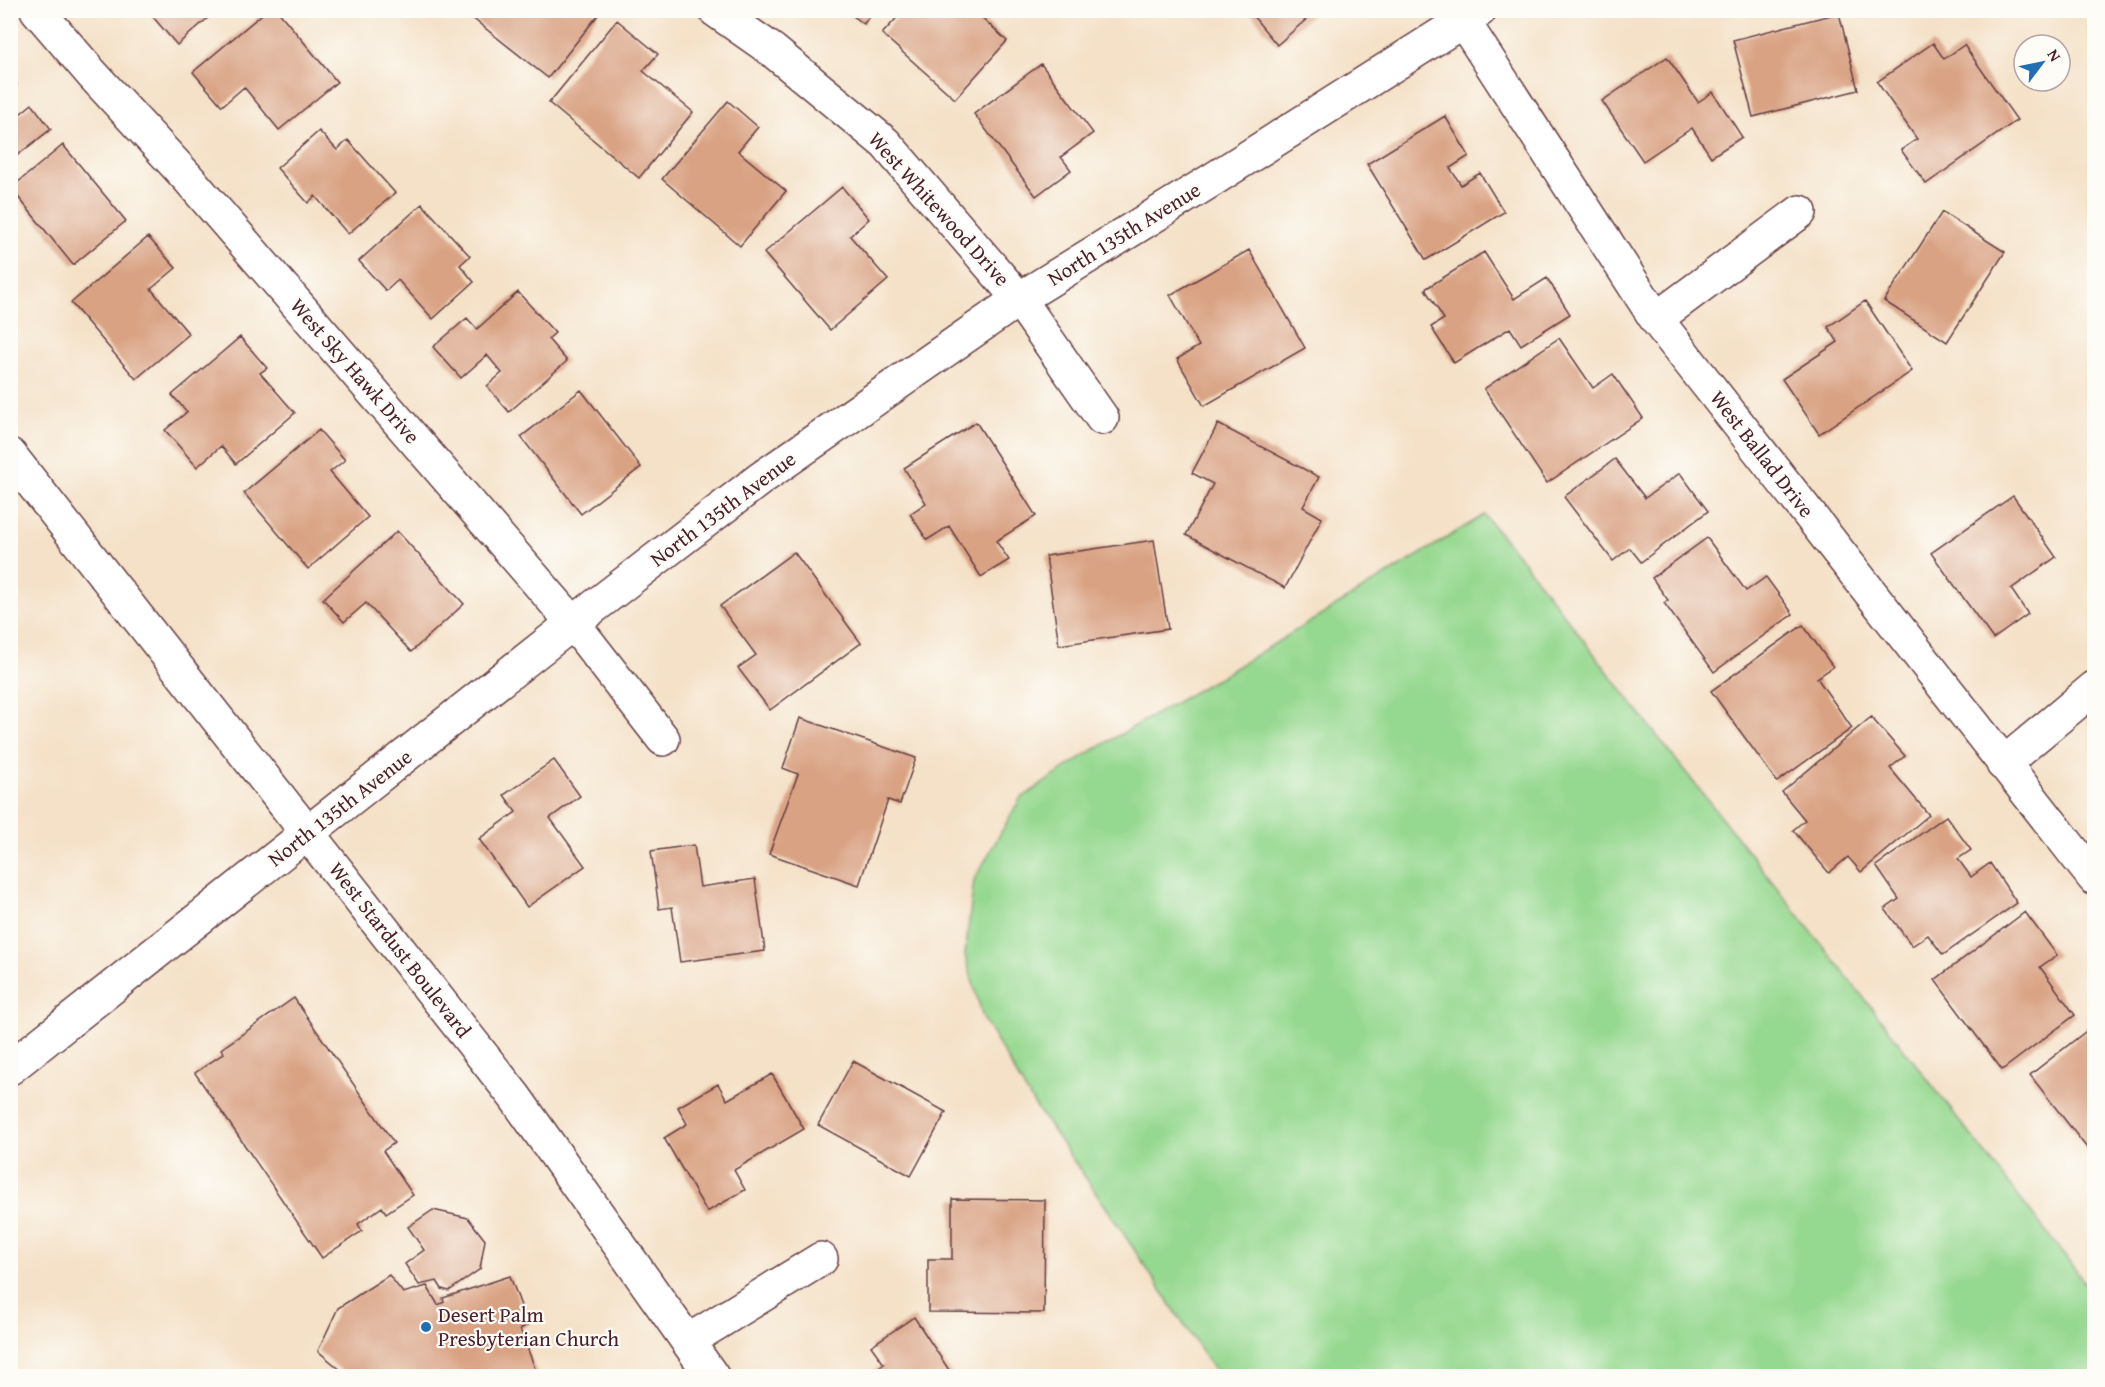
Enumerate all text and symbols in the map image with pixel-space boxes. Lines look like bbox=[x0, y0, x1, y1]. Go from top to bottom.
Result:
north arrow bbox=[2012, 33, 2072, 93]
text: N bbox=[2042, 44, 2068, 66]
street label: West Whitewood Drive bbox=[861, 124, 1018, 293]
street label: North 135th Avenue bbox=[1041, 174, 1207, 293]
street label: West Sky Hawk Drive bbox=[283, 291, 428, 450]
street label: West Ballad Drive bbox=[1703, 384, 1822, 524]
street label: North 135th Avenue bbox=[643, 443, 802, 574]
street label: North 135th Avenue bbox=[261, 741, 419, 874]
street label: West Stardust Boulevard bbox=[322, 855, 479, 1045]
place label: Desert Palm Presbyterian Church bbox=[438, 1299, 619, 1354]
marker: Desert Palm Presbyterian Church bbox=[419, 1320, 433, 1334]

